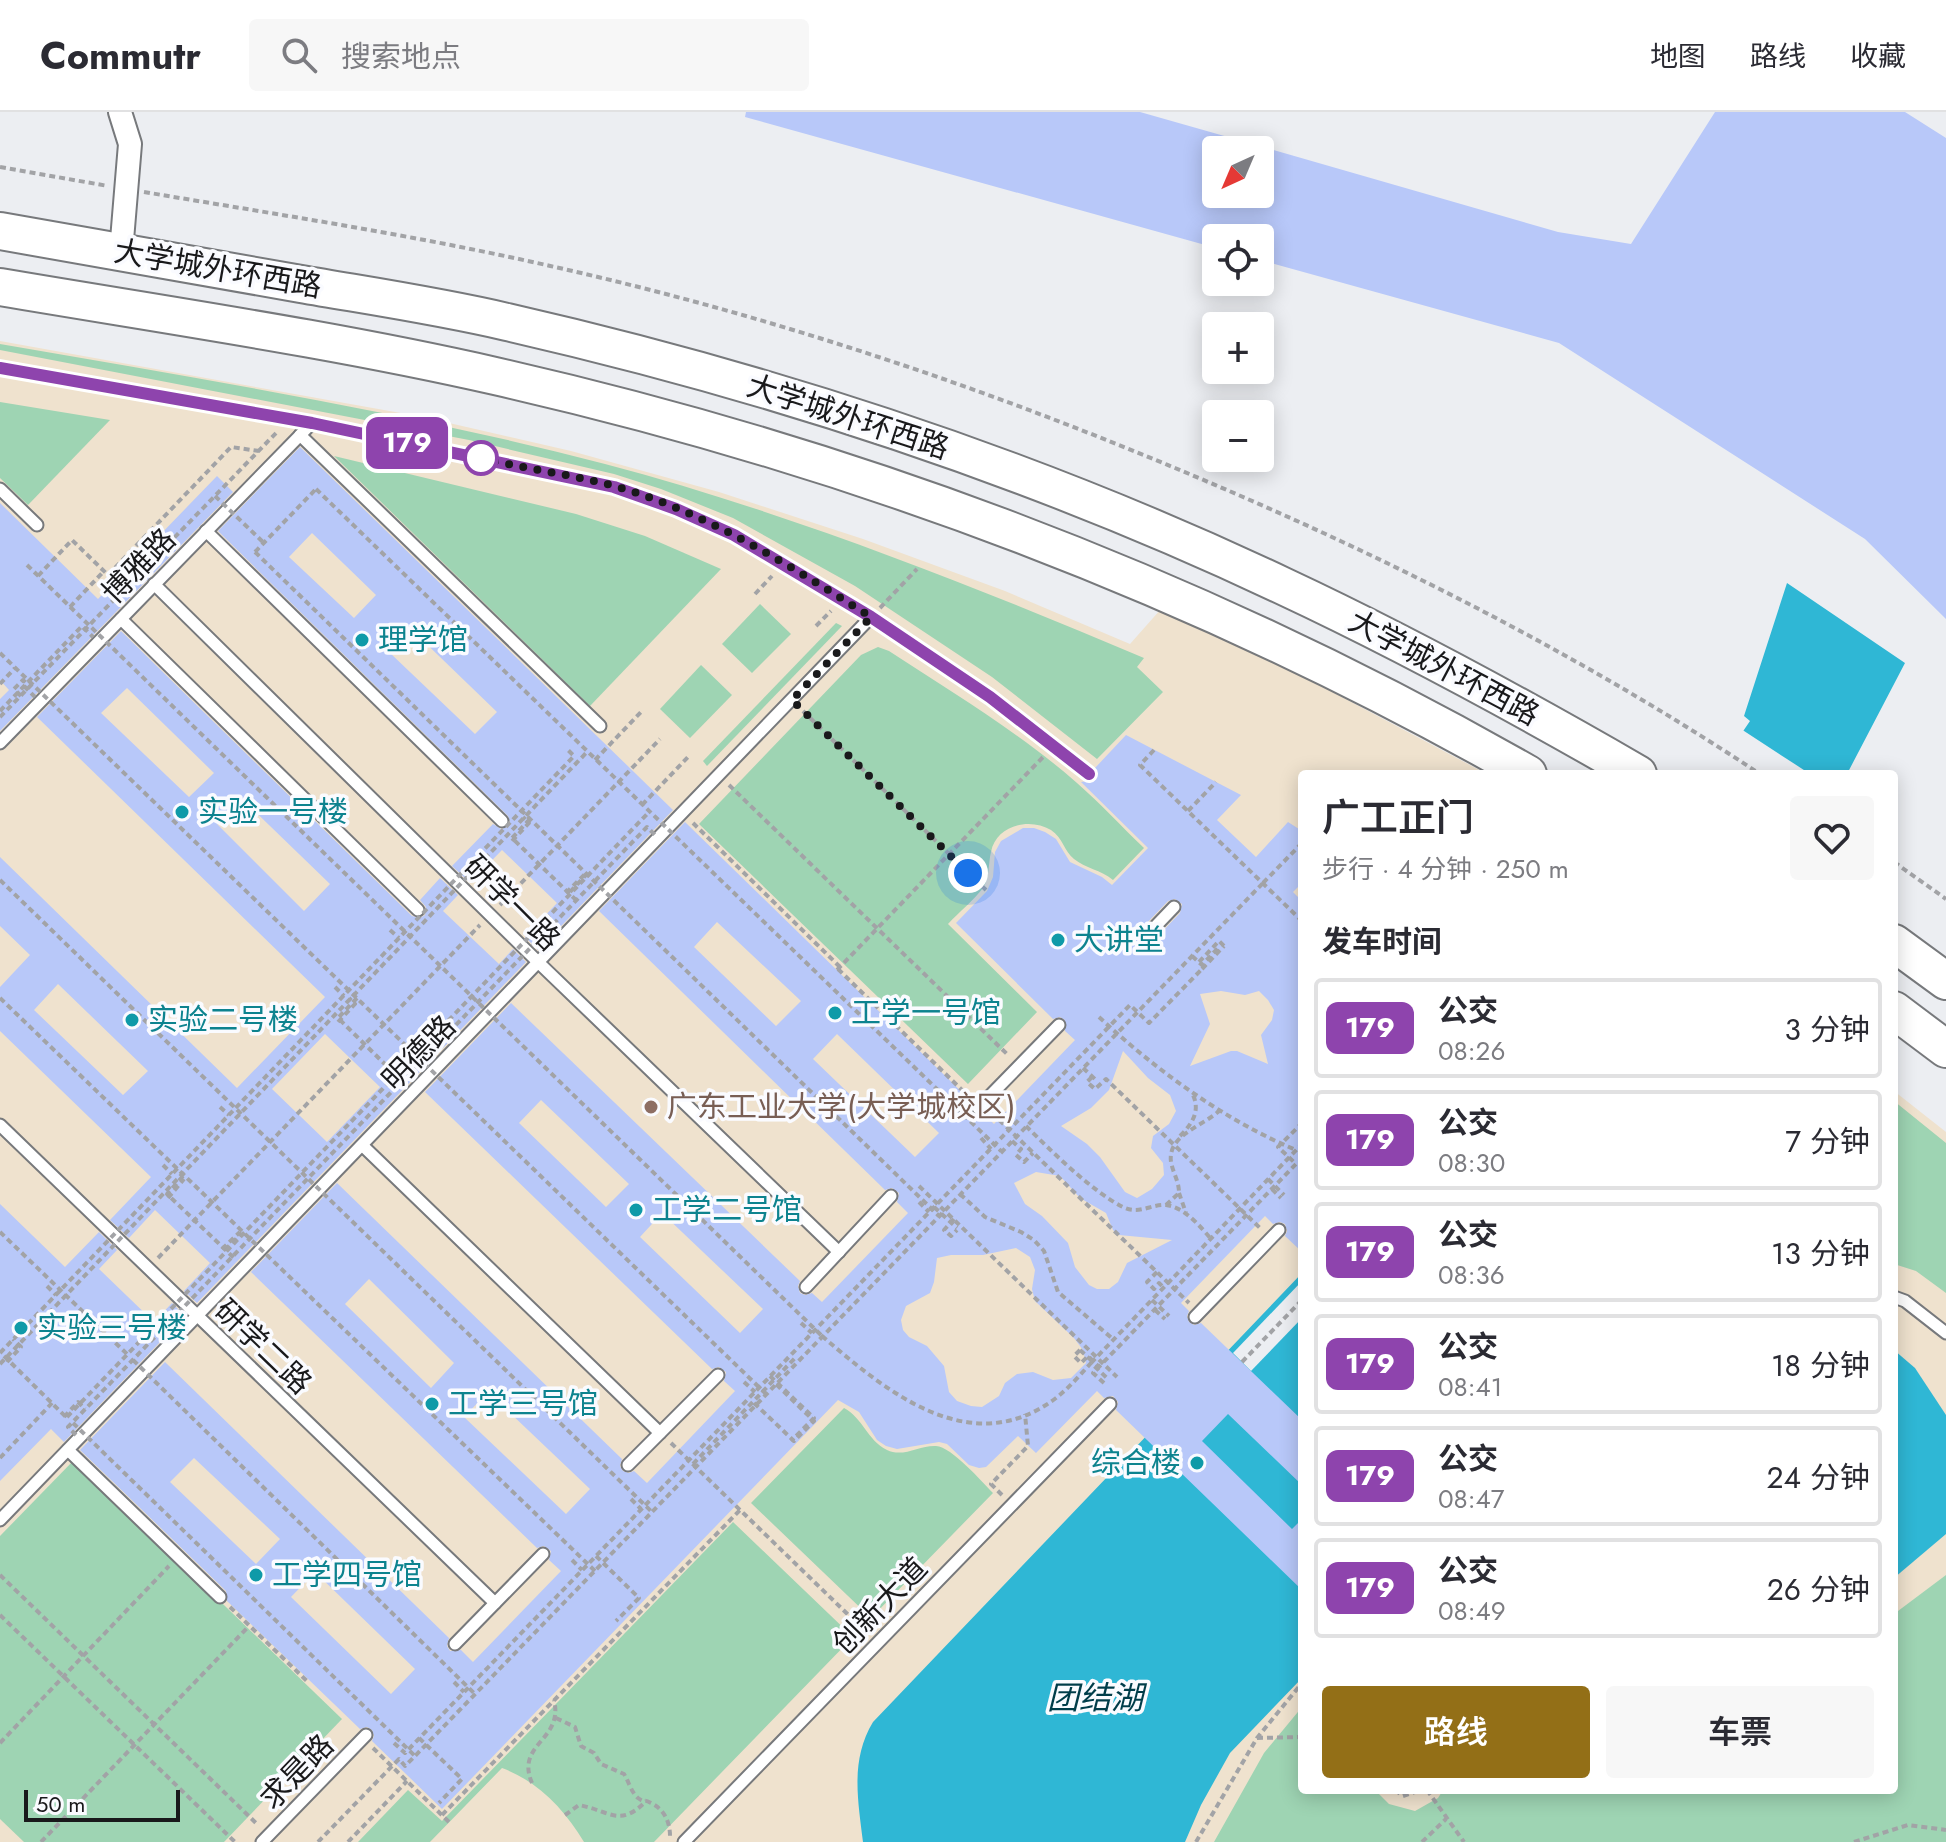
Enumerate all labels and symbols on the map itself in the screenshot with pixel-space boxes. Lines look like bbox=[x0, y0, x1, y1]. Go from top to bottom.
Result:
north arrow bbox=[1202, 136, 1274, 208]
street label: 大学城外环西路 bbox=[111, 229, 325, 308]
street label: 大学城外环西路 bbox=[742, 364, 955, 469]
line badge: 179 bbox=[361, 417, 453, 469]
unlabelled marker bbox=[464, 441, 498, 475]
street label: 博雅路 bbox=[92, 518, 185, 613]
street label: 大学城外环西路 bbox=[1341, 599, 1547, 736]
place label: 理学馆 bbox=[378, 618, 468, 661]
marker: 理学馆 bbox=[353, 631, 371, 649]
place label: 实验一号楼 bbox=[198, 790, 348, 833]
marker: 实验一号楼 bbox=[173, 803, 191, 821]
street label: 研学一路 bbox=[455, 845, 570, 960]
your location bbox=[948, 853, 988, 893]
place label: 大讲堂 bbox=[1074, 918, 1164, 961]
marker: 大讲堂 bbox=[1049, 931, 1067, 949]
place label: 工学一号馆 bbox=[851, 991, 1001, 1034]
place label: 实验二号楼 bbox=[148, 998, 298, 1041]
marker: 工学一号馆 bbox=[826, 1004, 844, 1022]
street label: 明德路 bbox=[372, 1005, 465, 1100]
marker: 实验二号楼 bbox=[123, 1011, 141, 1029]
place label: 广东工业大学(大学城校区) bbox=[667, 1085, 1016, 1128]
marker: 广东工业大学(大学城校区) bbox=[642, 1098, 660, 1116]
place label: 工学二号馆 bbox=[652, 1188, 802, 1231]
marker: 工学二号馆 bbox=[627, 1201, 645, 1219]
street label: 研学二路 bbox=[205, 1289, 321, 1404]
place label: 实验三号楼 bbox=[37, 1306, 187, 1349]
marker: 实验三号楼 bbox=[12, 1319, 30, 1337]
place label: 工学三号馆 bbox=[448, 1382, 598, 1425]
marker: 工学三号馆 bbox=[423, 1395, 441, 1413]
place label: 综合楼 bbox=[1091, 1441, 1181, 1484]
marker: 综合楼 bbox=[1188, 1454, 1206, 1472]
street label: 创新大道 bbox=[822, 1548, 937, 1664]
place label: 工学四号馆 bbox=[272, 1553, 422, 1596]
marker: 工学四号馆 bbox=[247, 1566, 265, 1584]
water label: 团结湖 bbox=[1047, 1675, 1148, 1721]
street label: 求是路 bbox=[250, 1724, 343, 1819]
scale bar bbox=[24, 1786, 180, 1822]

